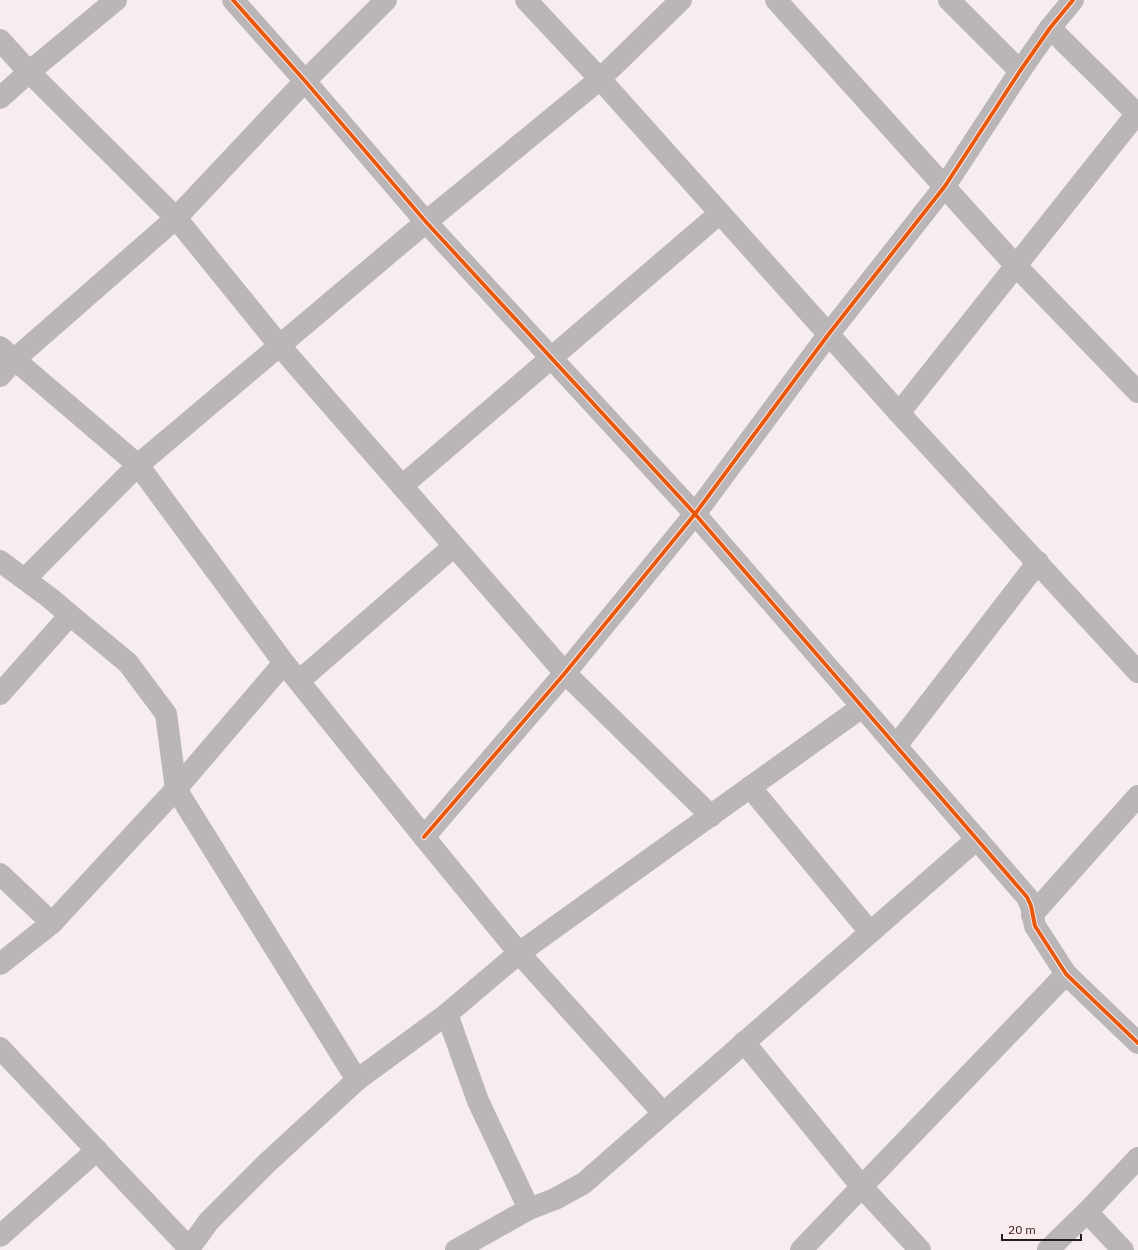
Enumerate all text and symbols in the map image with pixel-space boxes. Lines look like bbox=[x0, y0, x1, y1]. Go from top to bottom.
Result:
scale bar bbox=[1002, 1216, 1081, 1242]
text: 20 m bbox=[1008, 1222, 1036, 1237]

